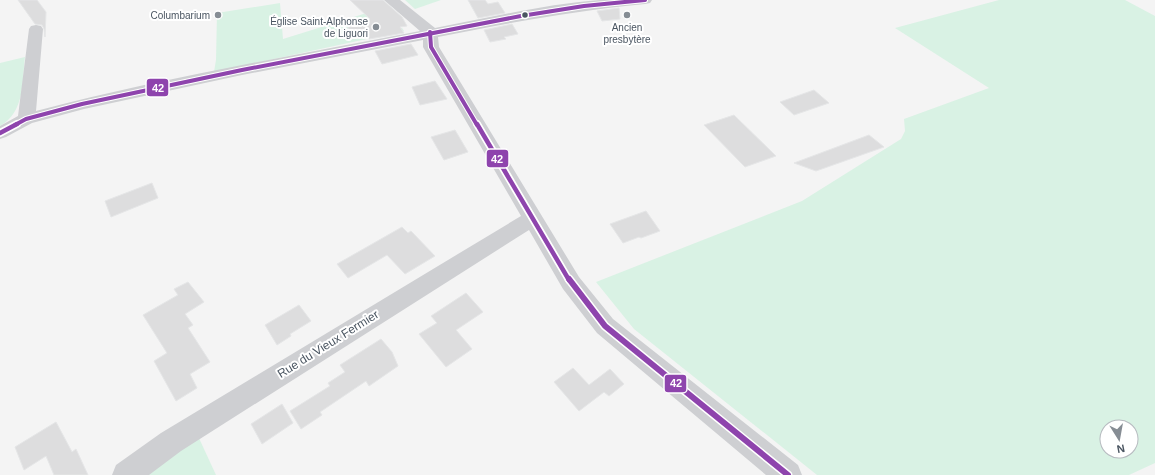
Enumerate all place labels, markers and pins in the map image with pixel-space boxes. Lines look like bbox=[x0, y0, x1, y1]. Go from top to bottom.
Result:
place label: Columbarium bbox=[151, 10, 210, 21]
marker: Columbarium bbox=[213, 10, 223, 20]
unlabelled marker bbox=[520, 10, 530, 20]
marker: Ancien presbytère bbox=[622, 10, 632, 20]
place label: Église Saint-Alphonse de Liguori bbox=[270, 15, 368, 39]
marker: Église Saint-Alphonse de Liguori bbox=[371, 22, 381, 32]
place label: Ancien presbytère bbox=[603, 22, 651, 45]

